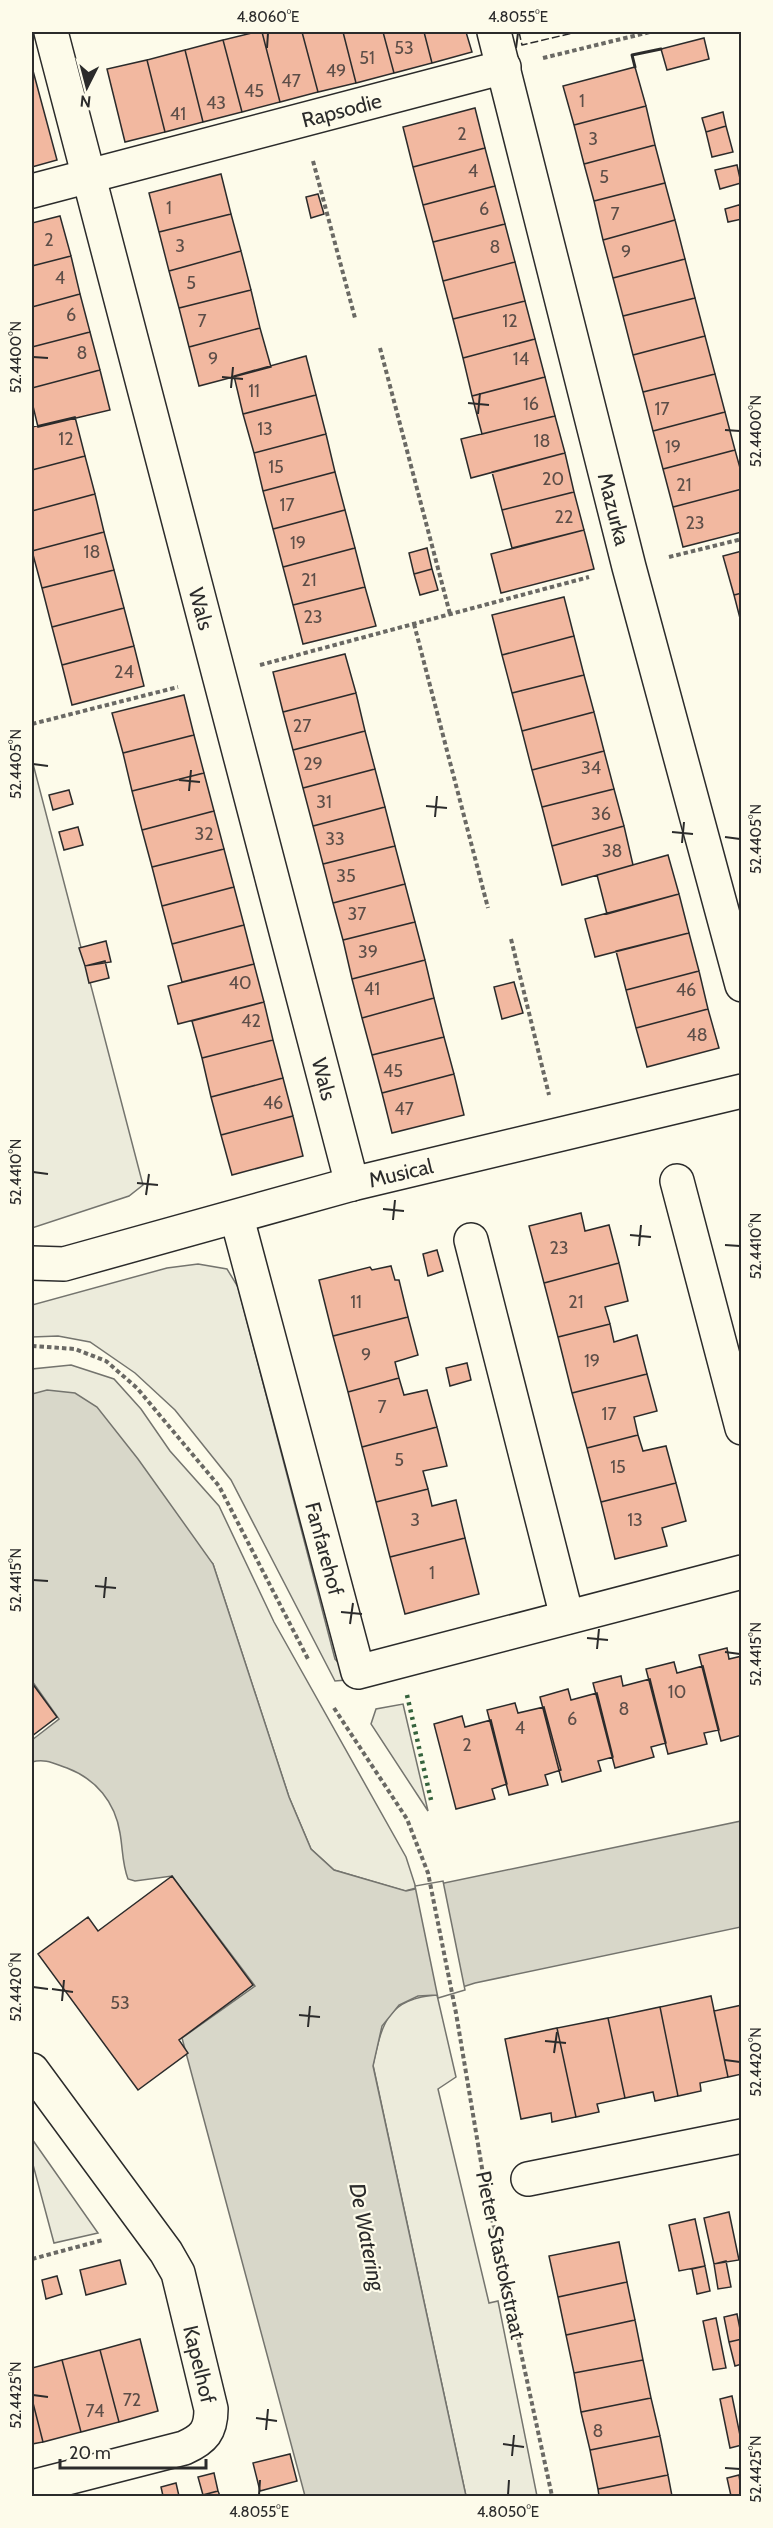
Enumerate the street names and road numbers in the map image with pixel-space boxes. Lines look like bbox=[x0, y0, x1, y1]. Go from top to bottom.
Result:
street label: Rapsodie bbox=[299, 87, 384, 132]
street label: Mazurka bbox=[593, 470, 636, 548]
street label: Wals bbox=[184, 585, 219, 633]
street label: Wals bbox=[307, 1055, 342, 1103]
street label: Musical bbox=[366, 1153, 436, 1192]
street label: Fanfarehof bbox=[301, 1499, 349, 1598]
street label: Pieter Stastokstraat bbox=[471, 2169, 531, 2341]
street label: Kapelhof bbox=[179, 2323, 222, 2406]

